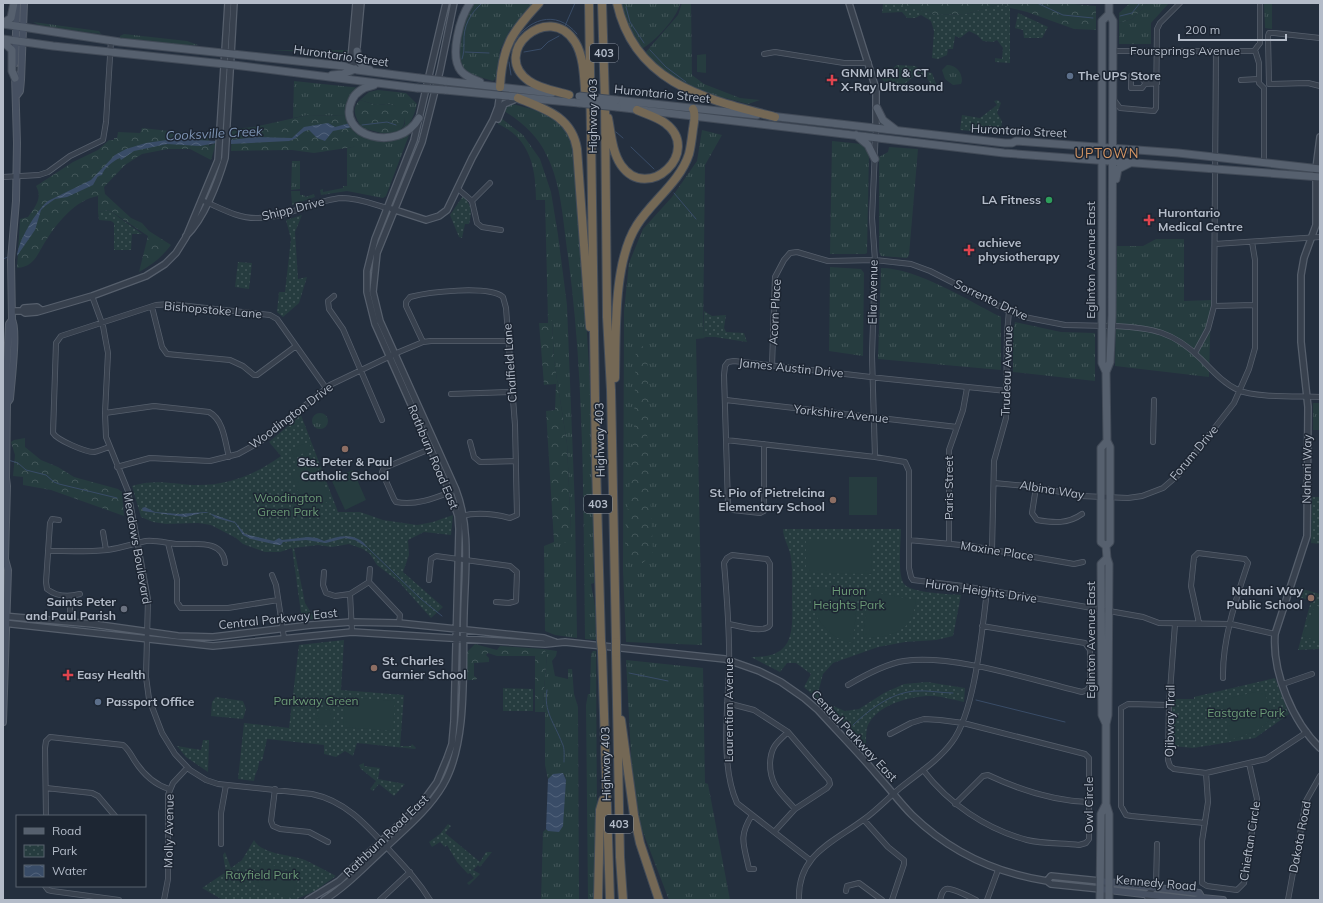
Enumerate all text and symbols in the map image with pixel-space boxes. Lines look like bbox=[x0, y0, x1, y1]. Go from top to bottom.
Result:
scale bar bbox=[1179, 16, 1286, 42]
text: 200 m bbox=[1185, 22, 1220, 37]
street label: Hurontario Street bbox=[292, 41, 390, 70]
street label: Foursprings Avenue bbox=[1130, 43, 1240, 58]
road number: 403 bbox=[590, 44, 618, 62]
place label: GNMI MRI & CT X-Ray Ultrasound bbox=[840, 65, 943, 94]
place label: The UPS Store bbox=[1078, 68, 1161, 83]
marker: The UPS Store bbox=[1065, 71, 1075, 81]
marker: GNMI MRI & CT X-Ray Ultrasound bbox=[826, 74, 838, 86]
street label: Highway 403 bbox=[585, 79, 600, 153]
street label: Hurontario Street bbox=[614, 81, 711, 106]
street label: Hurontario Street bbox=[971, 120, 1067, 141]
water label: Cooksville Creek bbox=[165, 122, 263, 144]
district label: UPTOWN bbox=[1075, 145, 1139, 161]
place label: LA Fitness bbox=[982, 192, 1041, 207]
street label: Shipp Drive bbox=[260, 194, 326, 224]
marker: LA Fitness bbox=[1044, 195, 1054, 205]
street label: Eglinton Avenue East bbox=[1083, 201, 1098, 319]
place label: Hurontario Medical Centre bbox=[1158, 205, 1243, 234]
marker: Hurontario Medical Centre bbox=[1143, 214, 1155, 226]
place label: achieve physiotherapy bbox=[978, 235, 1060, 264]
marker: achieve physiotherapy bbox=[963, 244, 975, 256]
street label: Elia Avenue bbox=[864, 259, 881, 325]
street label: Sorrento Drive bbox=[952, 276, 1030, 323]
street label: Acorn Place bbox=[765, 279, 784, 345]
street label: Bishopstoke Lane bbox=[164, 298, 262, 321]
street label: Chalfield Lane bbox=[499, 323, 520, 403]
street label: Trudeau Avenue bbox=[997, 326, 1016, 416]
street label: James Austin Drive bbox=[738, 355, 844, 380]
street label: Woodington Drive bbox=[246, 379, 335, 452]
street label: Yorkshire Avenue bbox=[792, 401, 889, 426]
street label: Rathburn Road East bbox=[405, 402, 462, 511]
street label: Highway 403 bbox=[591, 402, 608, 478]
street label: Forum Drive bbox=[1166, 422, 1221, 483]
street label: Nahani Way bbox=[1298, 433, 1315, 504]
marker: Sts. Peter & Paul Catholic School bbox=[340, 444, 350, 454]
place label: Sts. Peter & Paul Catholic School bbox=[298, 454, 392, 483]
street label: Paris Street bbox=[941, 456, 956, 520]
street label: Albina Way bbox=[1019, 477, 1086, 502]
place label: St. Pio of Pietrelcina Elementary School bbox=[710, 485, 825, 514]
park label: Woodington Green Park bbox=[254, 490, 322, 519]
street label: Meadows Boulevard bbox=[120, 491, 155, 605]
road number: 403 bbox=[584, 495, 612, 513]
marker: St. Pio of Pietrelcina Elementary School bbox=[828, 495, 838, 505]
street label: Maxine Place bbox=[960, 537, 1035, 564]
street label: Huron Heights Drive bbox=[924, 575, 1038, 606]
street label: Eglinton Avenue East bbox=[1083, 581, 1098, 699]
park label: Huron Heights Park bbox=[813, 583, 886, 612]
place label: Nahani Way Public School bbox=[1227, 583, 1303, 612]
marker: Nahani Way Public School bbox=[1306, 593, 1316, 603]
place label: Saints Peter and Paul Parish bbox=[26, 594, 116, 623]
marker: Saints Peter and Paul Parish bbox=[119, 604, 129, 614]
street label: Central Parkway East bbox=[218, 605, 338, 632]
place label: St. Charles Garnier School bbox=[382, 653, 466, 682]
street label: Laurentian Avenue bbox=[721, 658, 736, 762]
marker: St. Charles Garnier School bbox=[369, 663, 379, 673]
place label: Easy Health bbox=[77, 667, 145, 682]
marker: Easy Health bbox=[62, 669, 74, 681]
street label: Ojibway Trail bbox=[1161, 685, 1178, 757]
street label: Central Parkway East bbox=[808, 687, 901, 784]
park label: Parkway Green bbox=[273, 693, 359, 708]
place label: Passport Office bbox=[106, 694, 195, 709]
marker: Passport Office bbox=[93, 697, 103, 707]
park label: Eastgate Park bbox=[1207, 705, 1286, 720]
street label: Highway 403 bbox=[597, 726, 614, 802]
street label: Owl Circle bbox=[1081, 777, 1096, 833]
street label: Rathburn Road East bbox=[340, 791, 431, 880]
street label: Molly Avenue bbox=[160, 794, 177, 868]
street label: Chieftan Circle bbox=[1236, 800, 1263, 882]
street label: Dakota Road bbox=[1285, 800, 1314, 874]
legend bbox=[16, 815, 146, 887]
road number: 403 bbox=[605, 815, 633, 833]
text: Road bbox=[52, 823, 81, 838]
text: Park bbox=[52, 843, 78, 858]
text: Water bbox=[52, 863, 88, 878]
park label: Rayfield Park bbox=[225, 867, 300, 882]
street label: Kennedy Road bbox=[1115, 872, 1197, 893]

